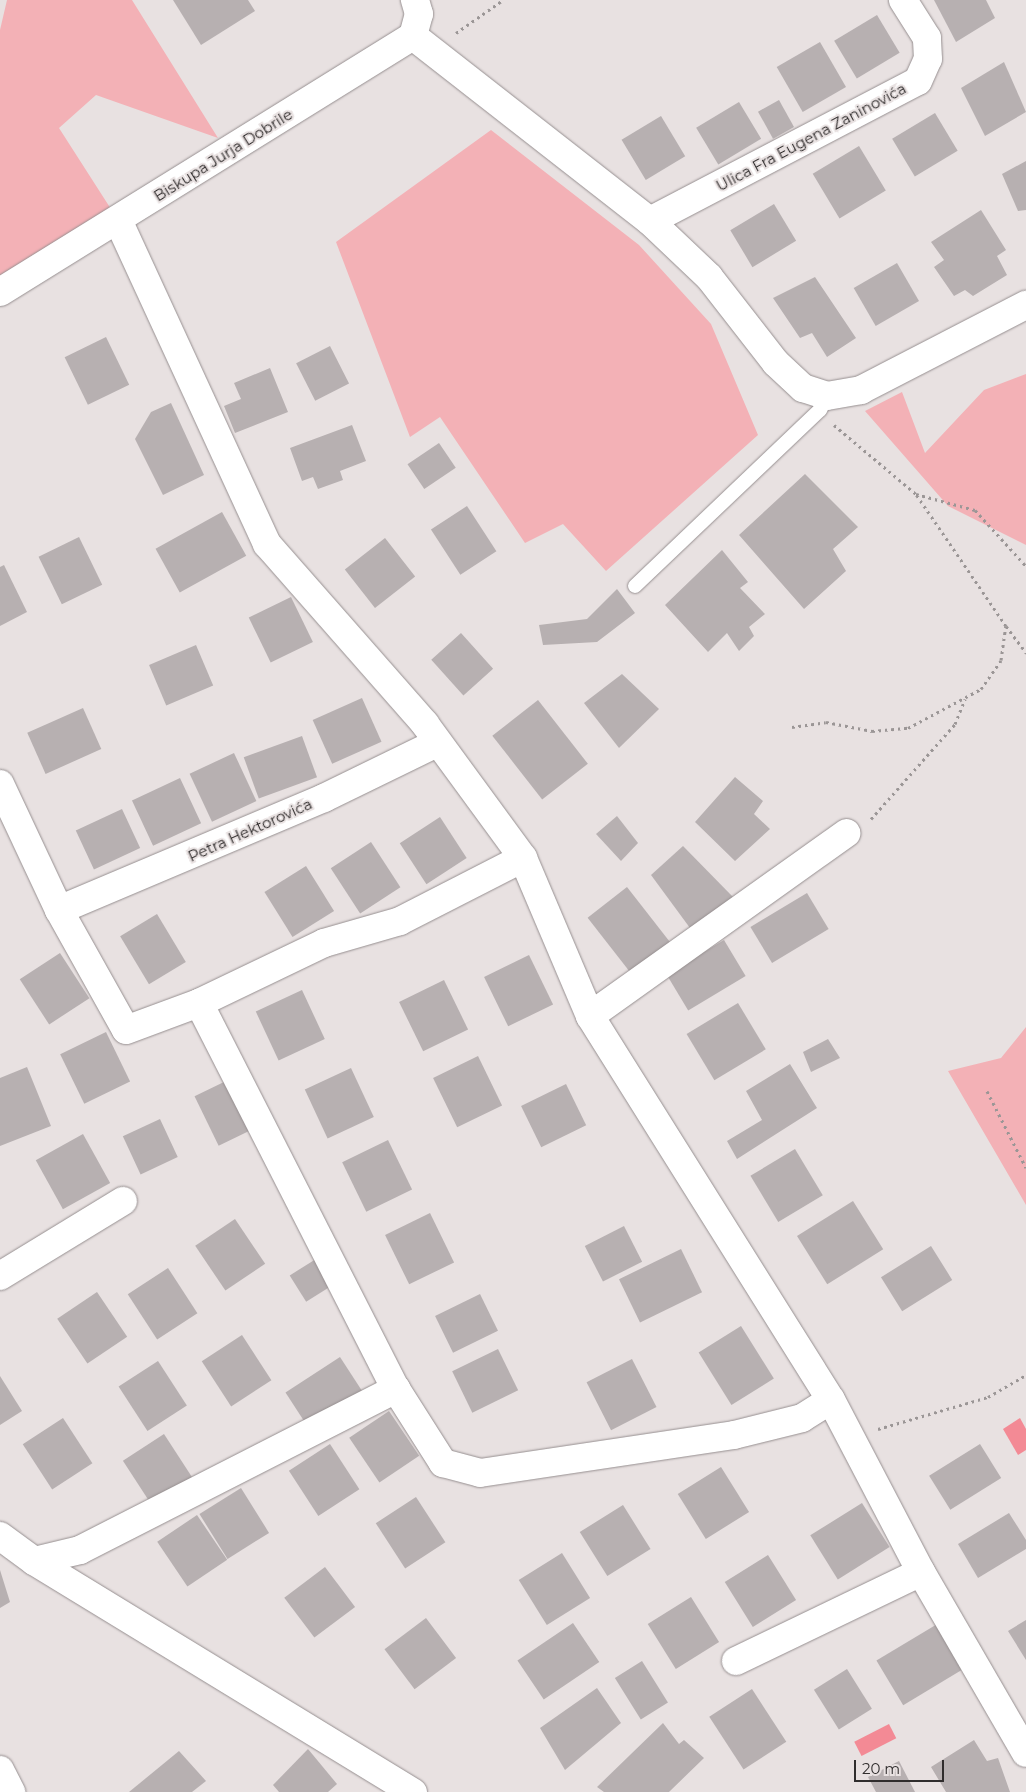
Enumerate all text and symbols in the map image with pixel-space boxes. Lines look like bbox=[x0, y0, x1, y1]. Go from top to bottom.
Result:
street label: Ulica Fra Eugena Zaninovića bbox=[713, 79, 909, 195]
street label: Biskupa Jurja Dobrile bbox=[150, 105, 296, 205]
street label: Petra Hektorovića bbox=[185, 795, 315, 865]
scale bar bbox=[856, 1750, 946, 1782]
text: 20 m bbox=[862, 1759, 900, 1778]

